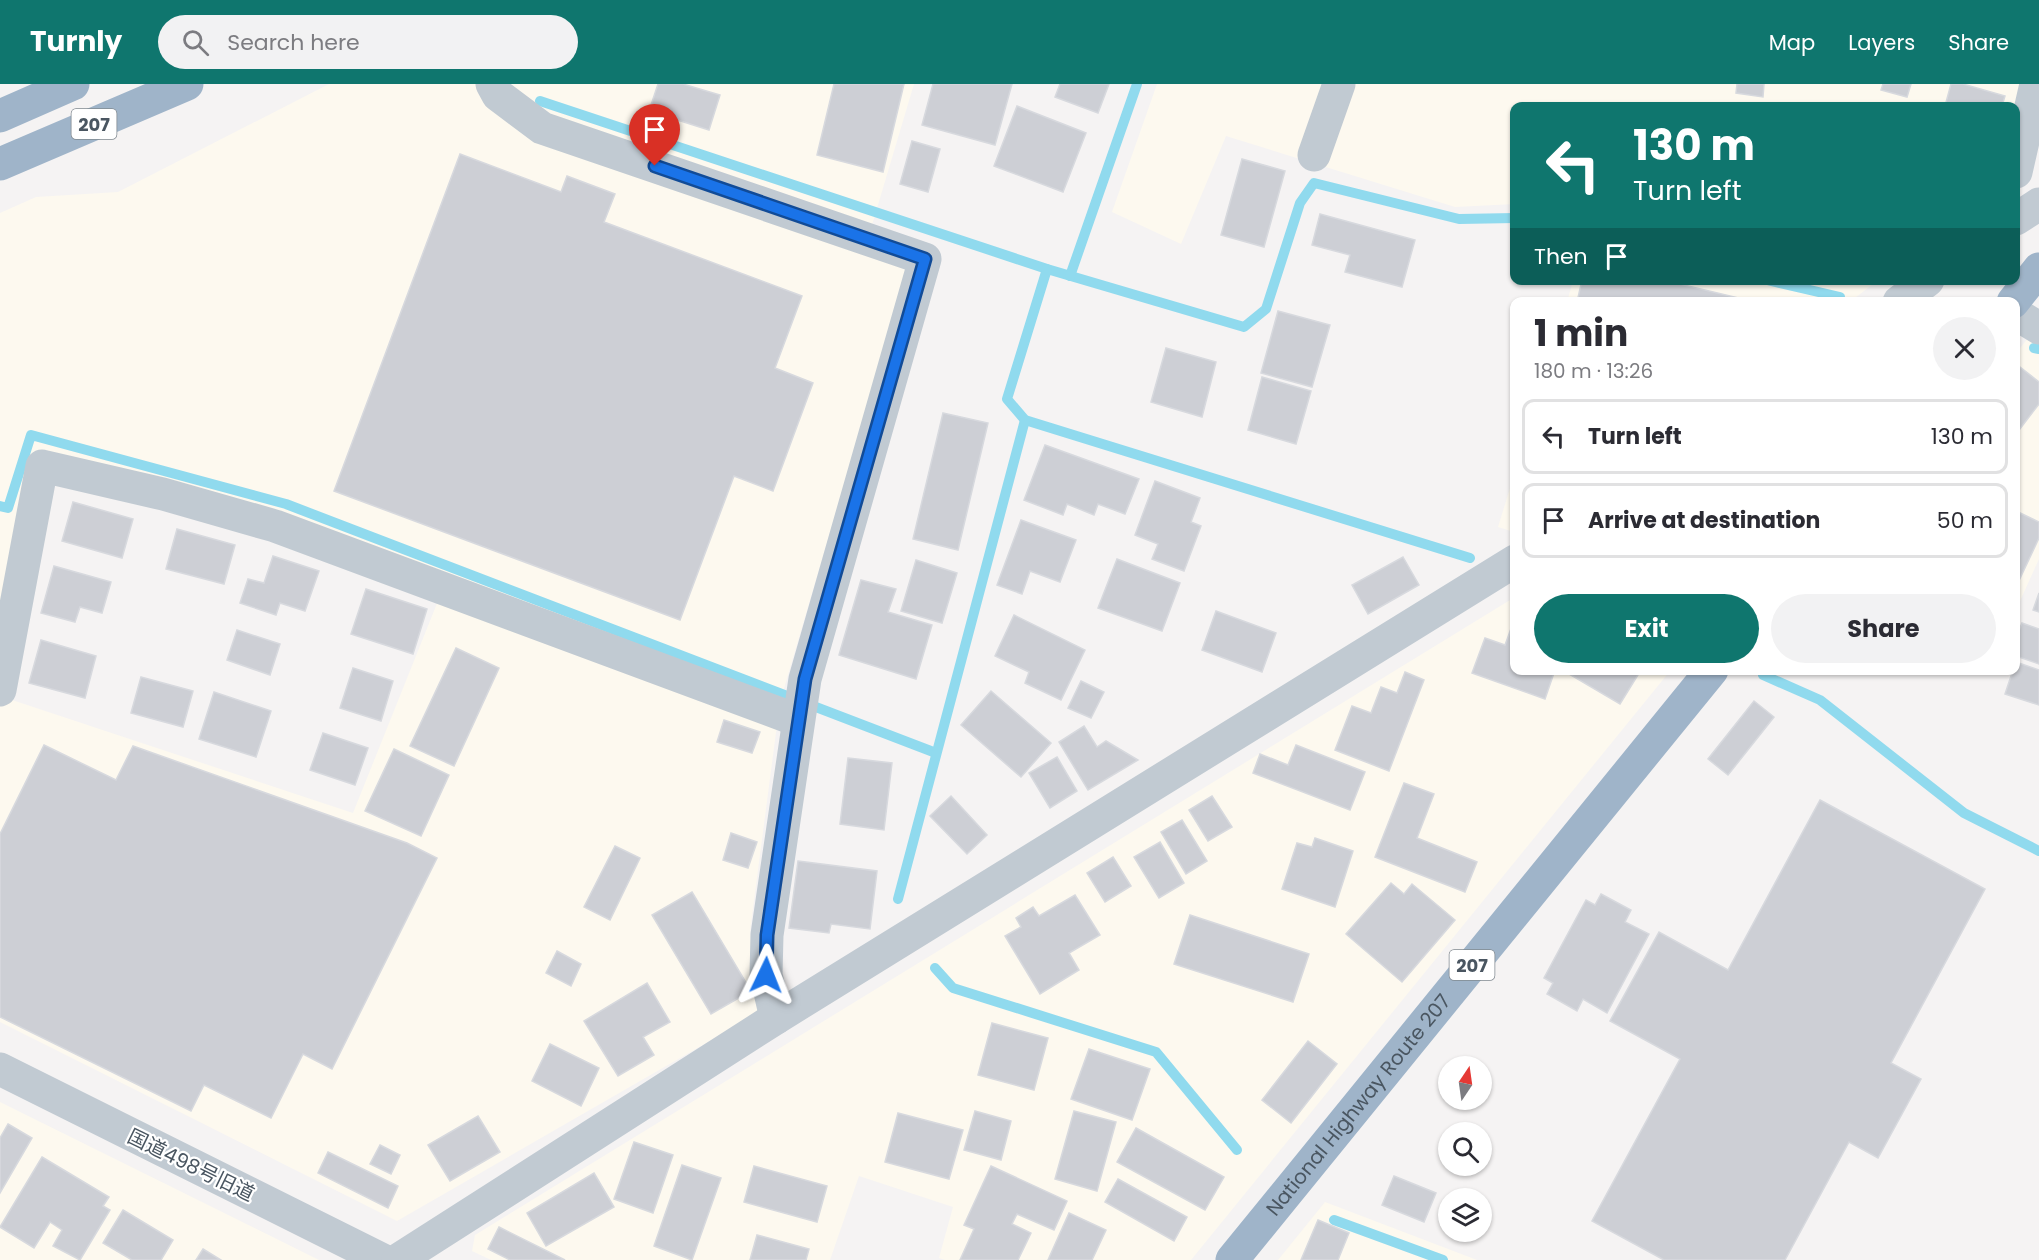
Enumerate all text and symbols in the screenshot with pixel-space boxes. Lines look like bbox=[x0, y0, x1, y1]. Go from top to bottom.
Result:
search box bbox=[158, 15, 578, 69]
text: Turnly bbox=[30, 22, 122, 61]
icon: search bbox=[179, 26, 212, 59]
text: Search here bbox=[227, 27, 360, 58]
text: Map bbox=[1769, 28, 1815, 57]
text: Layers bbox=[1848, 28, 1915, 57]
text: Share bbox=[1948, 28, 2009, 57]
pin bbox=[629, 104, 680, 166]
road number: 207 bbox=[72, 109, 116, 139]
icon: arrive bbox=[638, 113, 671, 146]
text: 130 m bbox=[1633, 116, 1755, 175]
icon: left bbox=[1534, 126, 1612, 204]
text: Turn left bbox=[1633, 172, 1742, 209]
icon: arrive bbox=[1600, 240, 1633, 273]
text: Then bbox=[1534, 241, 1588, 272]
text: 1 min bbox=[1534, 308, 1628, 359]
button: close bbox=[1933, 317, 1996, 380]
text: 180 m · 13:26 bbox=[1534, 357, 1653, 385]
icon: left bbox=[1537, 420, 1570, 453]
text: Turn left bbox=[1588, 421, 1682, 452]
text: 130 m bbox=[1931, 421, 1993, 452]
icon: arrive bbox=[1537, 504, 1570, 537]
text: Arrive at destination bbox=[1588, 505, 1820, 536]
text: 50 m bbox=[1937, 505, 1993, 536]
button: Exit bbox=[1534, 594, 1759, 663]
button: Share bbox=[1771, 594, 1996, 663]
position arrow bbox=[734, 943, 798, 1007]
road number: 207 bbox=[1450, 950, 1494, 980]
street label: National Highway Route 207 bbox=[1259, 988, 1457, 1222]
north arrow bbox=[1438, 1056, 1492, 1110]
map controls bbox=[1438, 1056, 1492, 1242]
street label: 国道498号旧道 bbox=[123, 1122, 259, 1208]
button: search bbox=[1438, 1122, 1492, 1176]
button: layers bbox=[1438, 1188, 1492, 1242]

